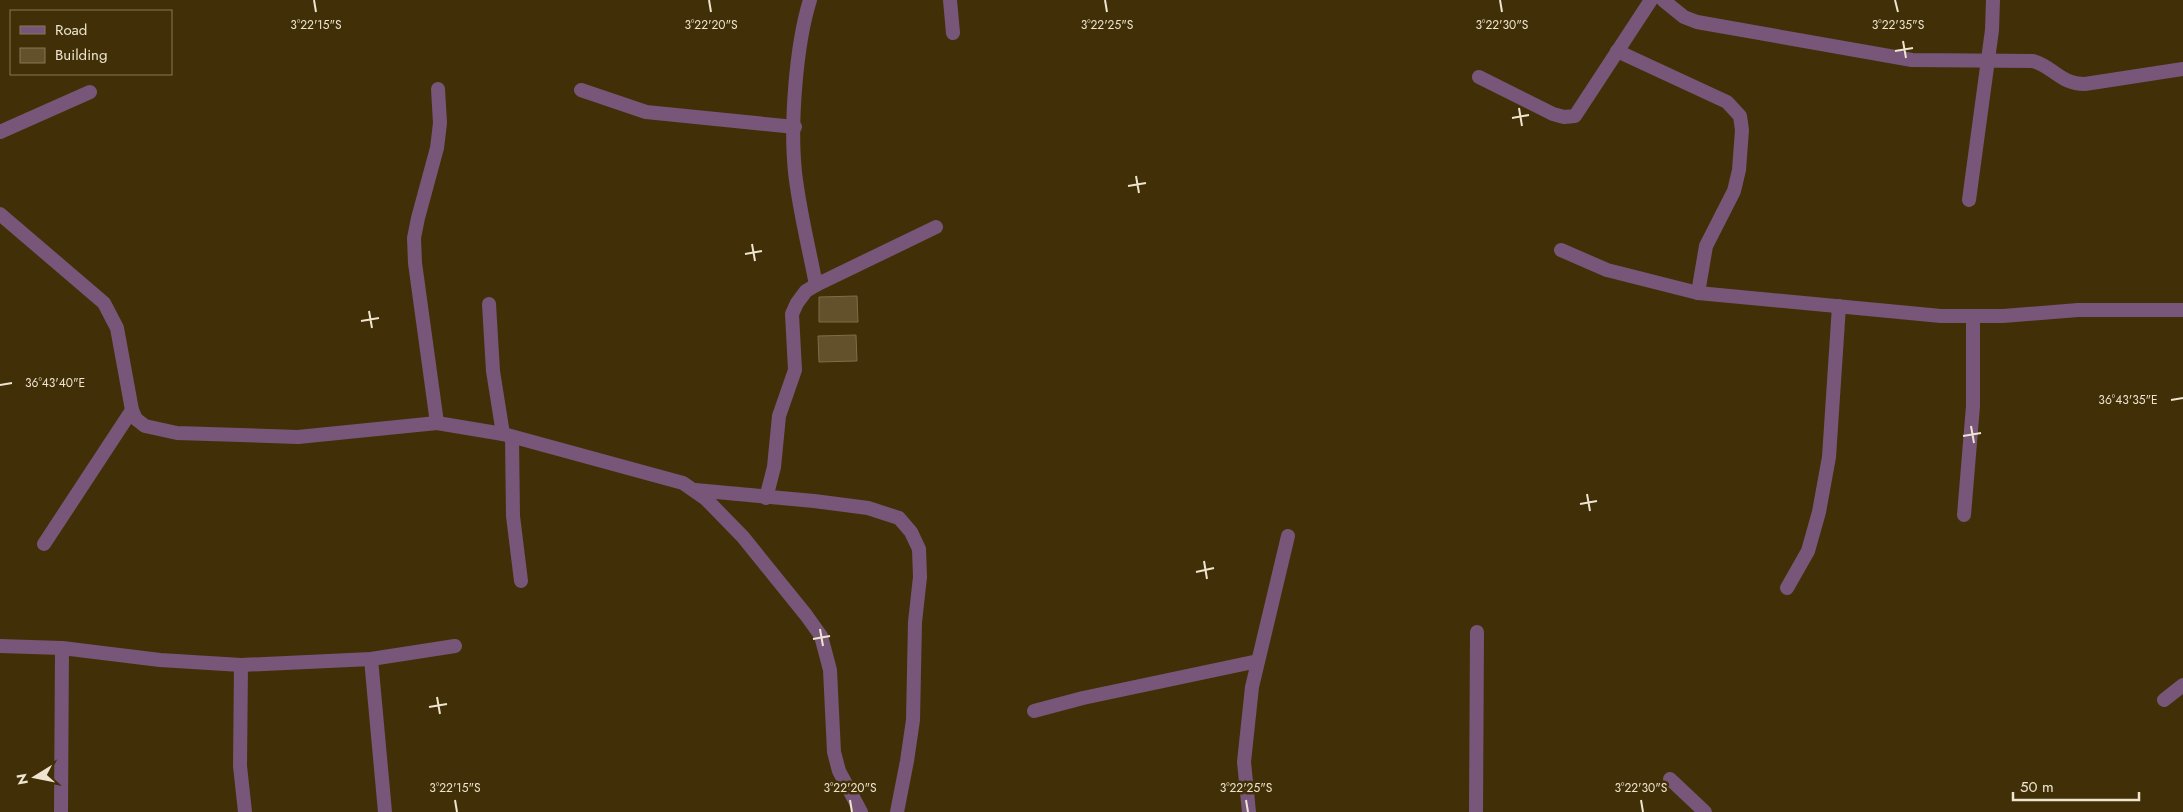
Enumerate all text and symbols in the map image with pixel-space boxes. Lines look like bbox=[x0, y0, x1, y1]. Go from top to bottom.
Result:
legend bbox=[10, 10, 172, 75]
text: 3°22'15"S bbox=[290, 16, 342, 34]
text: 3°22'20"S bbox=[684, 16, 738, 34]
text: 3°22'25"S bbox=[1081, 16, 1134, 34]
text: 3°22'30"S bbox=[1476, 16, 1529, 34]
text: 3°22'35"S bbox=[1872, 16, 1925, 34]
text: Road bbox=[55, 19, 87, 41]
text: Building bbox=[55, 44, 107, 66]
text: 36°43'40"E bbox=[25, 374, 85, 392]
text: 36°43'35"E bbox=[2098, 391, 2158, 409]
north arrow bbox=[10, 752, 60, 802]
scale bar bbox=[2013, 770, 2139, 802]
text: N bbox=[11, 772, 33, 786]
text: 50 m bbox=[2020, 776, 2054, 798]
text: 3°22'15"S bbox=[429, 779, 481, 797]
text: 3°22'20"S bbox=[823, 779, 877, 797]
text: 3°22'25"S bbox=[1220, 779, 1273, 797]
text: 3°22'30"S bbox=[1615, 779, 1668, 797]

